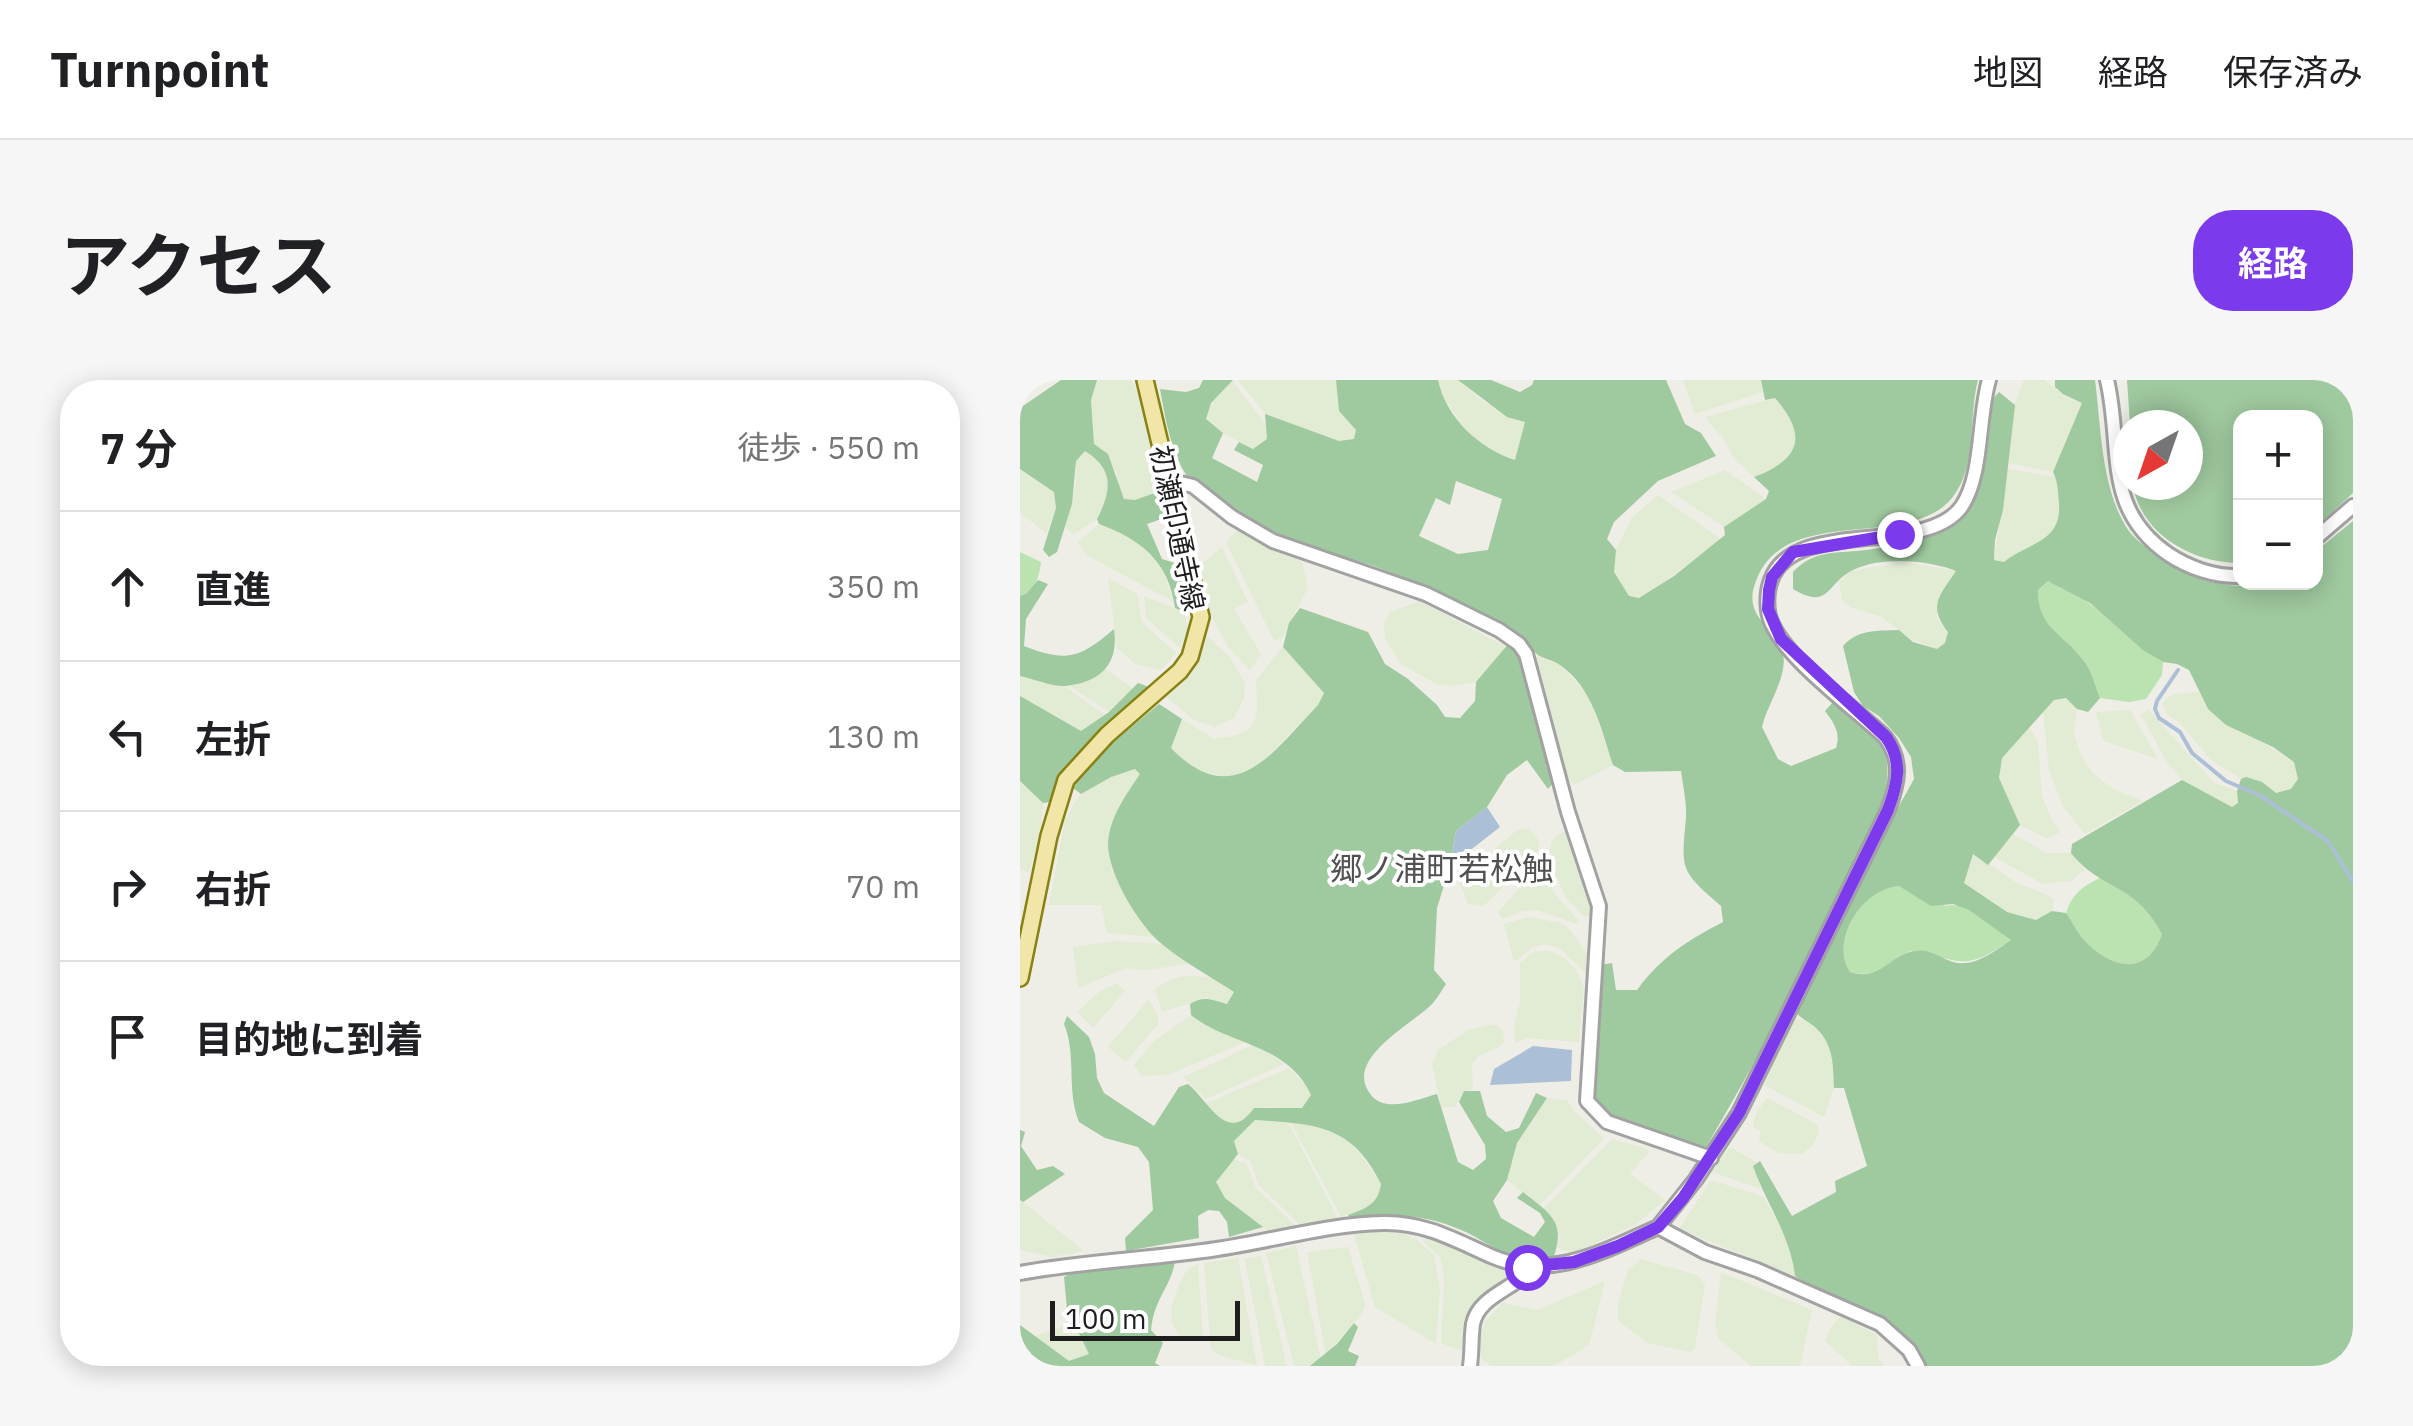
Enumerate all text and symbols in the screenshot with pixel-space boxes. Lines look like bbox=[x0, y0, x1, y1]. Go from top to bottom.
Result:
text: Turnpoint bbox=[50, 38, 269, 100]
text: 地図 bbox=[1973, 49, 2043, 95]
text: 経路 bbox=[2098, 49, 2168, 95]
text: 保存済み bbox=[2223, 49, 2363, 95]
button: 経路 bbox=[2193, 210, 2353, 311]
text: アクセス bbox=[60, 219, 337, 310]
north arrow bbox=[2113, 410, 2203, 500]
map controls bbox=[2233, 410, 2323, 590]
button: + bbox=[2233, 410, 2323, 500]
text: 7 分 bbox=[100, 421, 177, 476]
text: 徒歩 · 550 m bbox=[737, 426, 920, 468]
street label: 初瀬印通寺線 bbox=[1142, 442, 1214, 614]
button: − bbox=[2233, 500, 2323, 590]
route end bbox=[1877, 512, 1923, 558]
icon: ahead bbox=[100, 559, 155, 614]
text: 直進 bbox=[195, 564, 271, 613]
text: 350 m bbox=[827, 565, 920, 607]
icon: left bbox=[100, 709, 155, 764]
text: 左折 bbox=[195, 714, 271, 763]
text: 130 m bbox=[827, 715, 920, 757]
district label: 郷ノ浦町若松触 bbox=[1330, 847, 1554, 889]
icon: right bbox=[100, 859, 155, 914]
text: 右折 bbox=[195, 864, 271, 913]
text: 70 m bbox=[846, 865, 920, 907]
icon: arrive bbox=[100, 1009, 155, 1064]
text: 目的地に到着 bbox=[195, 1014, 423, 1063]
route start bbox=[1505, 1245, 1551, 1291]
scale bar bbox=[1050, 1296, 1240, 1340]
text: 100 m bbox=[1065, 1300, 1146, 1337]

